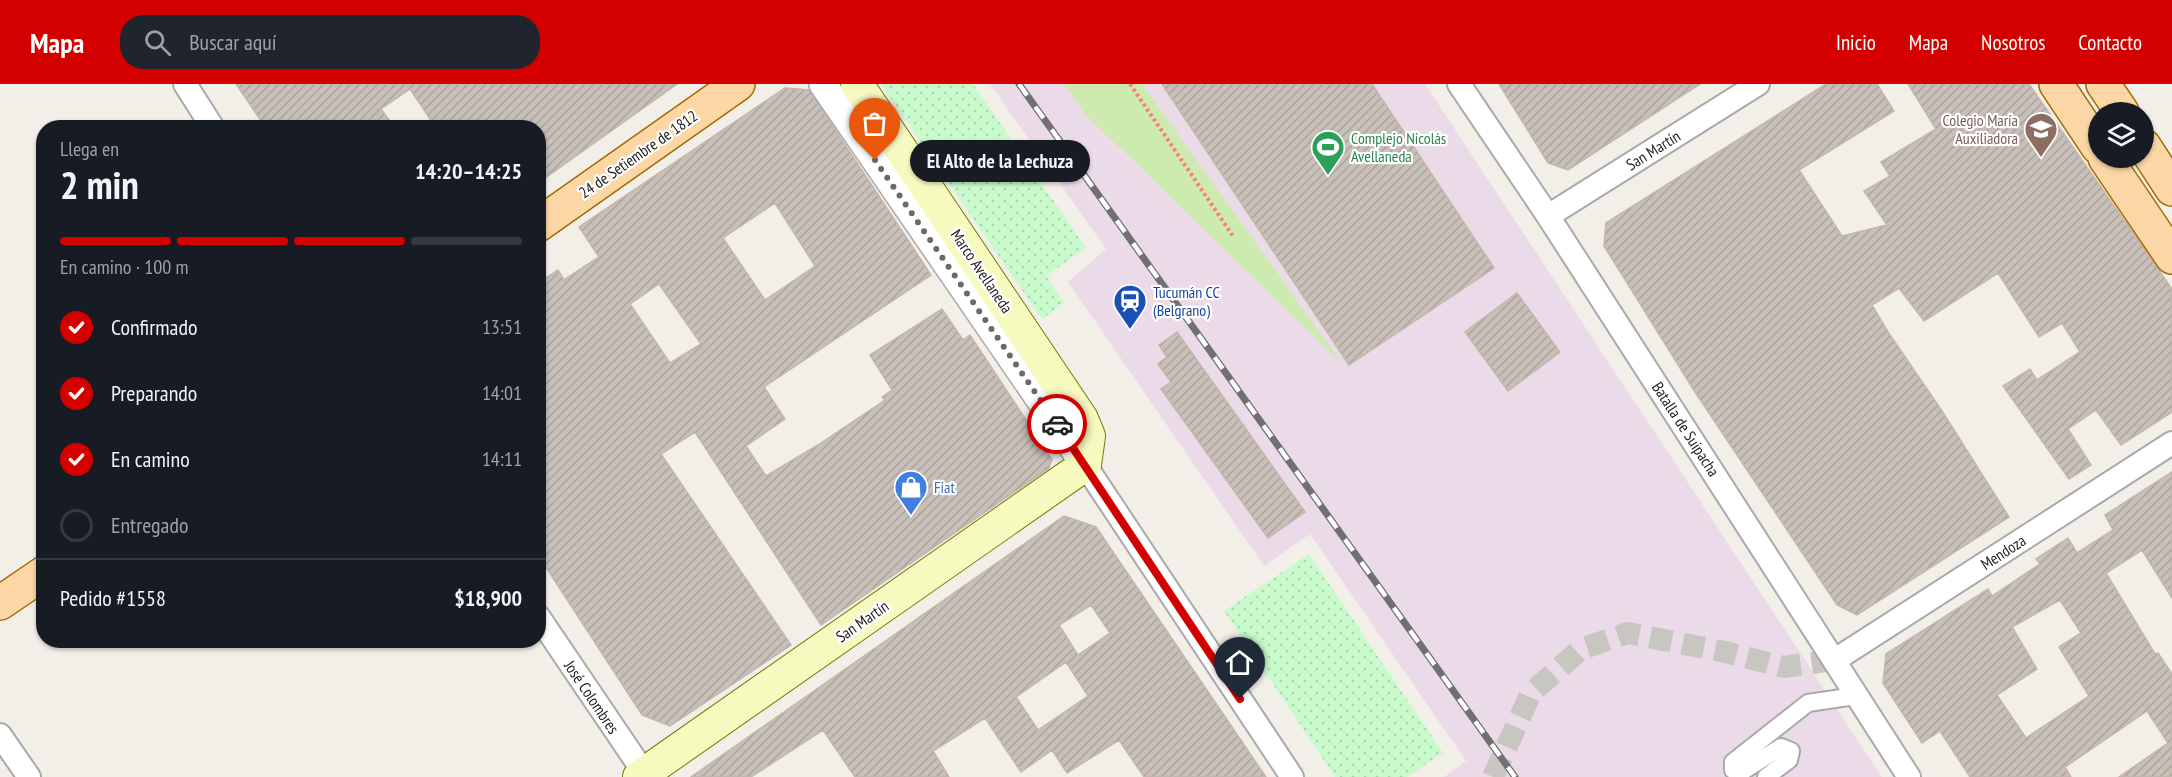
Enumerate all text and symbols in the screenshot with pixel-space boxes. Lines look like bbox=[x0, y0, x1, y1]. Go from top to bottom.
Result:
search box bbox=[120, 15, 540, 69]
text: Mapa bbox=[30, 24, 84, 61]
icon: search bbox=[141, 26, 174, 59]
text: Buscar aquí bbox=[189, 28, 277, 56]
text: Inicio bbox=[1836, 29, 1876, 56]
text: Mapa bbox=[1909, 29, 1948, 56]
text: Nosotros bbox=[1981, 29, 2045, 56]
text: Contacto bbox=[2078, 29, 2142, 56]
pin bbox=[849, 98, 900, 160]
map controls bbox=[2088, 102, 2154, 168]
button: layers bbox=[2088, 102, 2154, 168]
street label: 24 de Setiembre de 1812 bbox=[575, 106, 701, 202]
icon: bag bbox=[858, 107, 891, 140]
place label: Colegio María Auxiliadora bbox=[1942, 110, 2018, 148]
school or university icon: Colegio María Auxiliadora bbox=[2023, 111, 2059, 158]
street label: San Martín bbox=[1622, 126, 1684, 174]
place label: Complejo Nicolás Avellaneda bbox=[1351, 128, 1446, 166]
sports icon: Complejo Nicolás Avellaneda bbox=[1310, 129, 1346, 176]
text: Llega en bbox=[60, 136, 119, 162]
callout: El Alto de la Lechuza bbox=[911, 139, 1091, 181]
text: El Alto de la Lechuza bbox=[927, 148, 1073, 174]
text: 14:20–14:25 bbox=[415, 157, 522, 185]
text: 2 min bbox=[60, 159, 139, 210]
street label: Marco Avellaneda bbox=[947, 225, 1017, 317]
text: En camino · 100 m bbox=[60, 254, 189, 280]
place label: Tucumán CC (Belgrano) bbox=[1153, 282, 1220, 320]
station icon: Tucumán CC (Belgrano) bbox=[1112, 283, 1148, 330]
icon: check bbox=[60, 311, 93, 344]
text: Confirmado bbox=[111, 313, 197, 341]
text: 13:51 bbox=[482, 314, 522, 340]
icon: check bbox=[60, 377, 93, 410]
street label: Batalla de Suipacha bbox=[1648, 378, 1724, 480]
text: Preparando bbox=[111, 379, 197, 407]
text: 14:01 bbox=[482, 380, 522, 406]
courier bbox=[1027, 394, 1087, 454]
icon: car bbox=[1041, 408, 1074, 441]
icon: check bbox=[60, 443, 93, 476]
text: En camino bbox=[111, 445, 190, 473]
text: 14:11 bbox=[482, 446, 522, 472]
shop icon: Fiat bbox=[893, 469, 929, 516]
place label: Fiat bbox=[934, 477, 955, 497]
text: Entregado bbox=[111, 511, 188, 539]
street label: Mendoza bbox=[1977, 530, 2029, 574]
text: Pedido #1558 bbox=[60, 584, 166, 612]
text: $18,900 bbox=[454, 584, 522, 612]
street label: San Martín bbox=[832, 596, 892, 646]
pin bbox=[1214, 637, 1265, 699]
icon: home bbox=[1223, 646, 1256, 679]
street label: José Colombres bbox=[560, 656, 624, 738]

